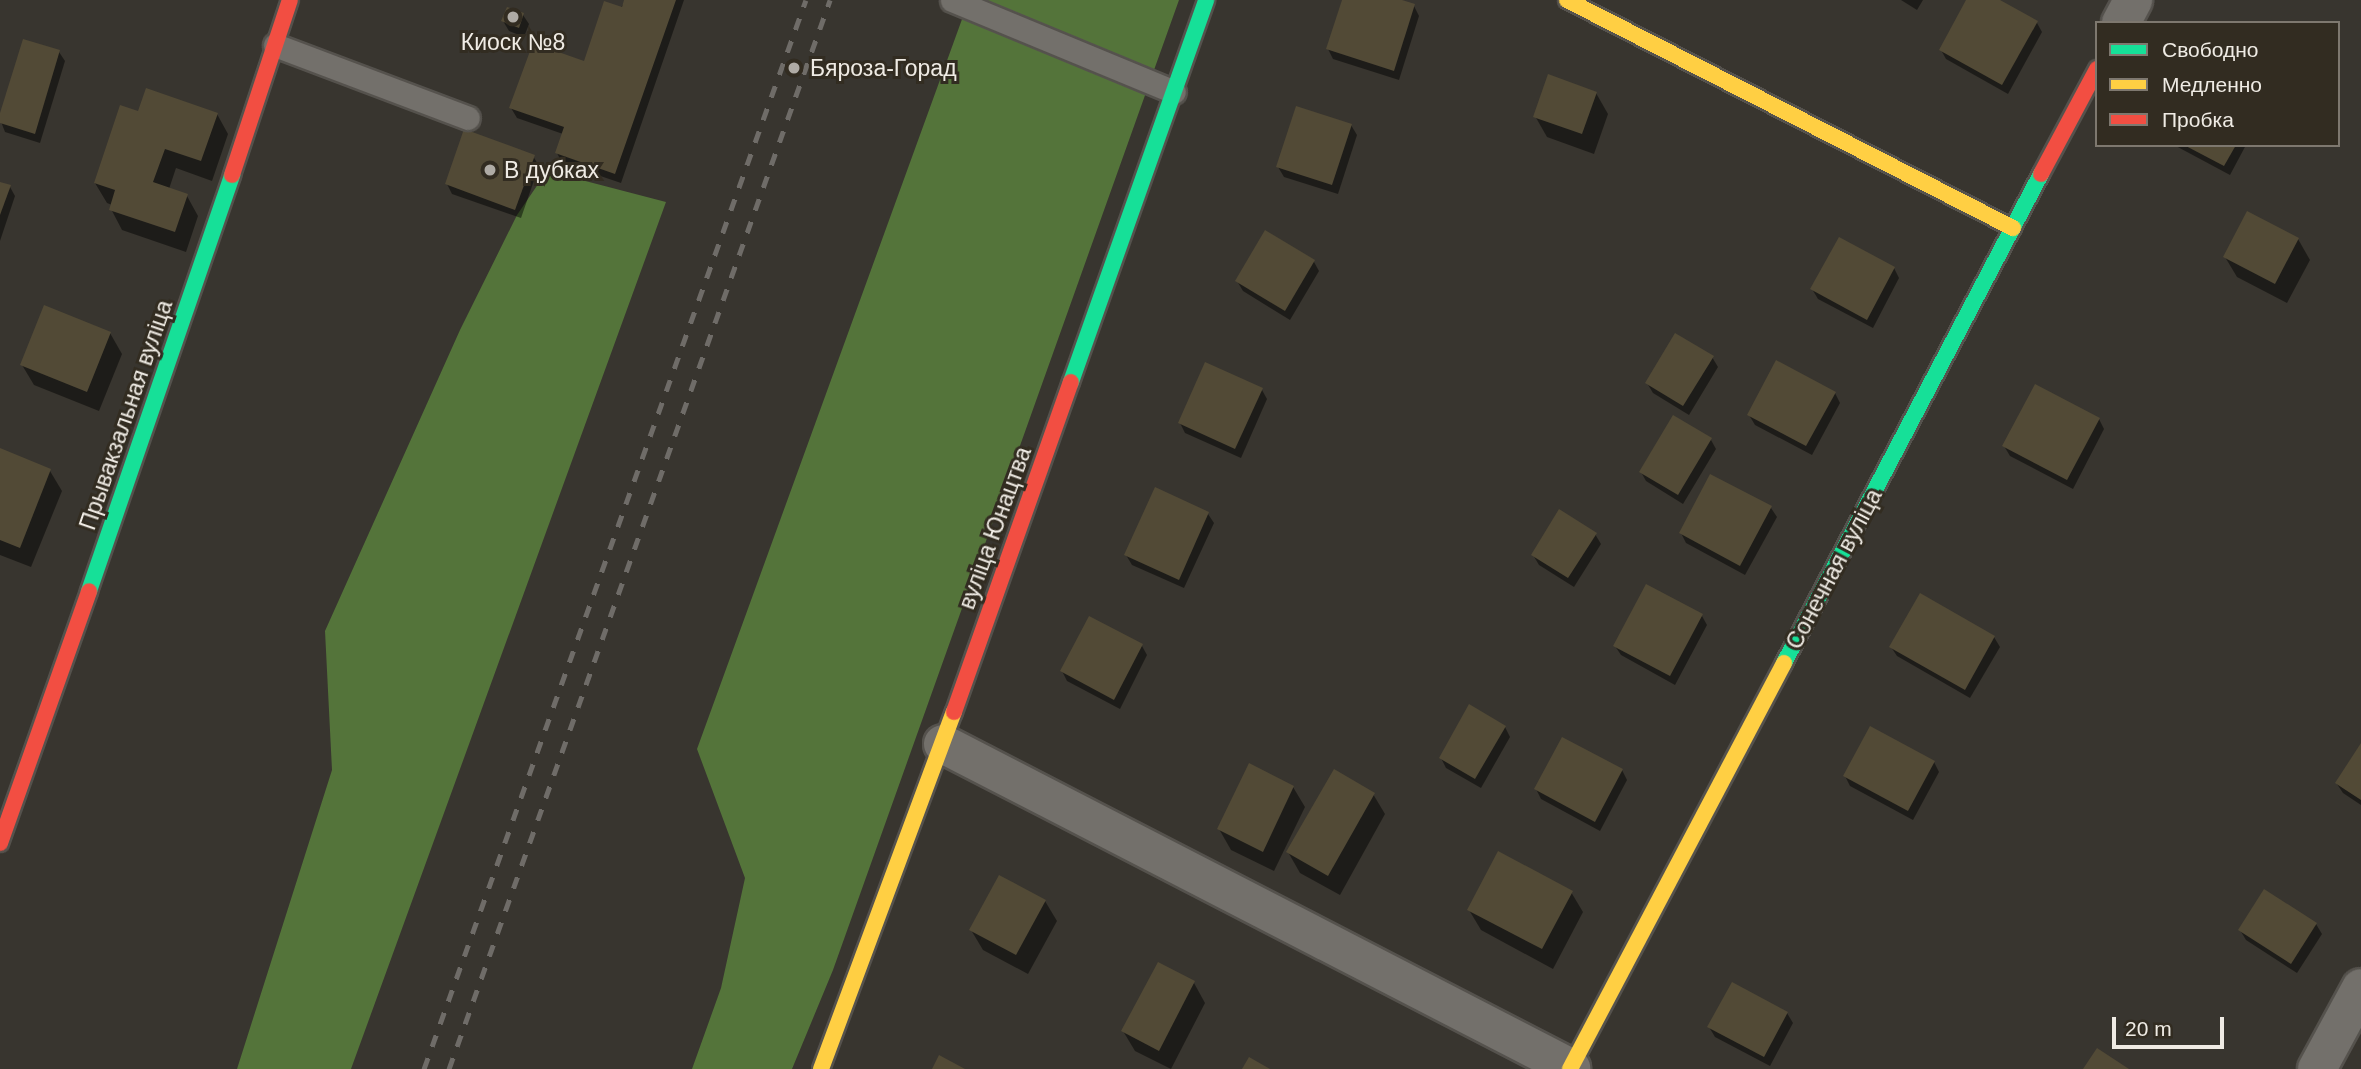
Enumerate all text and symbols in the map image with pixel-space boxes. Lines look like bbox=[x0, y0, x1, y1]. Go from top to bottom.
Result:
marker: Киоск №8 bbox=[505, 9, 521, 25]
legend bbox=[2095, 21, 2340, 147]
place label: Киоск №8 bbox=[461, 28, 565, 56]
text: Свободно bbox=[2162, 38, 2259, 61]
place label: Бяроза-Горад bbox=[810, 54, 957, 82]
marker: Бяроза-Горад bbox=[784, 58, 804, 78]
text: Медленно bbox=[2162, 73, 2262, 96]
text: Пробка bbox=[2162, 108, 2234, 131]
place label: В дубках bbox=[504, 156, 599, 184]
marker: В дубках bbox=[482, 162, 498, 178]
street label: Прывакзальная вуліца bbox=[74, 296, 178, 534]
street label: вуліца Юнацтва bbox=[953, 443, 1037, 613]
street label: Сонечная вуліца bbox=[1780, 484, 1888, 654]
scale bar bbox=[2116, 1002, 2228, 1046]
text: 20 m bbox=[2125, 1017, 2172, 1040]

